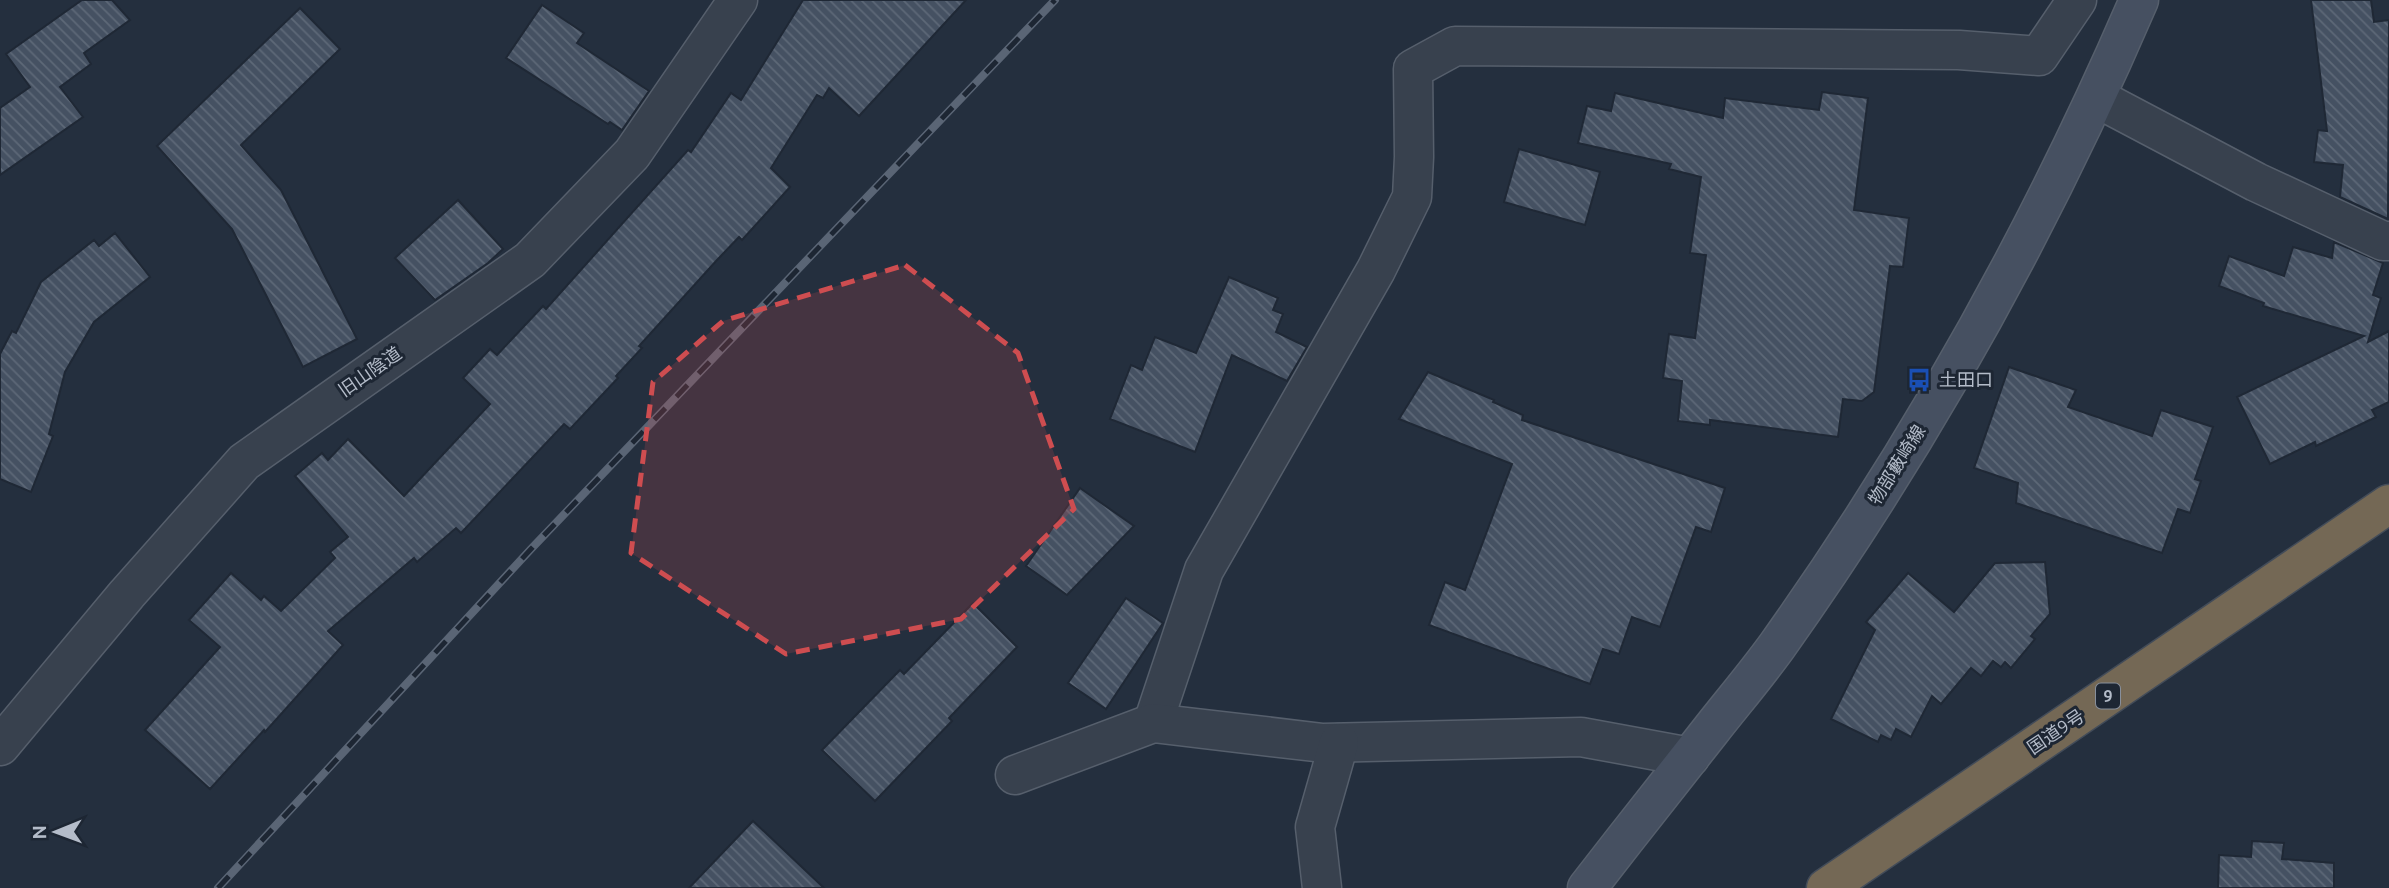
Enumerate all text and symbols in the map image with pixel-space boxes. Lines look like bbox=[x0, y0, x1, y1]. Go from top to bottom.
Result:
street label: 旧山陰道 bbox=[334, 342, 405, 400]
bus stop icon: 土田口 bbox=[1905, 366, 1933, 394]
place label: 土田口 bbox=[1939, 369, 1993, 389]
street label: 物部藪崎線 bbox=[1864, 421, 1928, 508]
road number: 9 bbox=[2096, 684, 2120, 708]
street label: 国道9号 bbox=[2023, 705, 2088, 757]
north arrow bbox=[21, 797, 91, 867]
text: N bbox=[28, 825, 50, 840]

